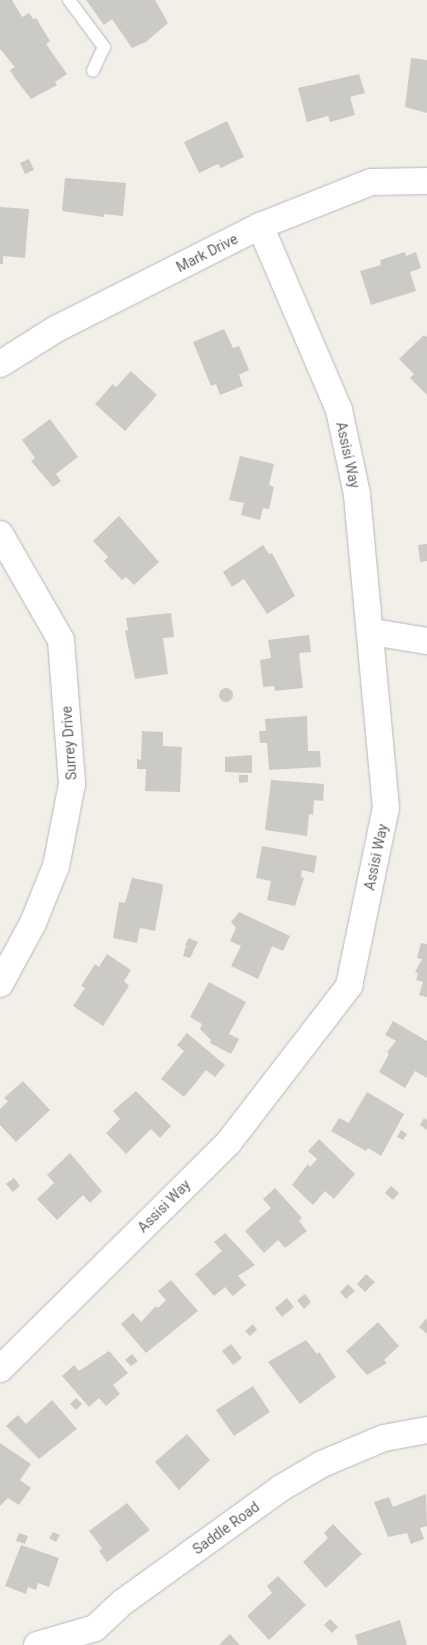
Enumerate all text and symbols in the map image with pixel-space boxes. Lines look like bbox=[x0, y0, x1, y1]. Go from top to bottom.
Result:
street label: Mark Drive bbox=[174, 230, 240, 276]
street label: Assisi Way bbox=[333, 420, 363, 490]
street label: Surrey Drive bbox=[58, 705, 80, 781]
street label: Assisi Way bbox=[361, 822, 391, 892]
street label: Assisi Way bbox=[134, 1176, 194, 1236]
street label: Saddle Road bbox=[189, 1498, 263, 1558]

